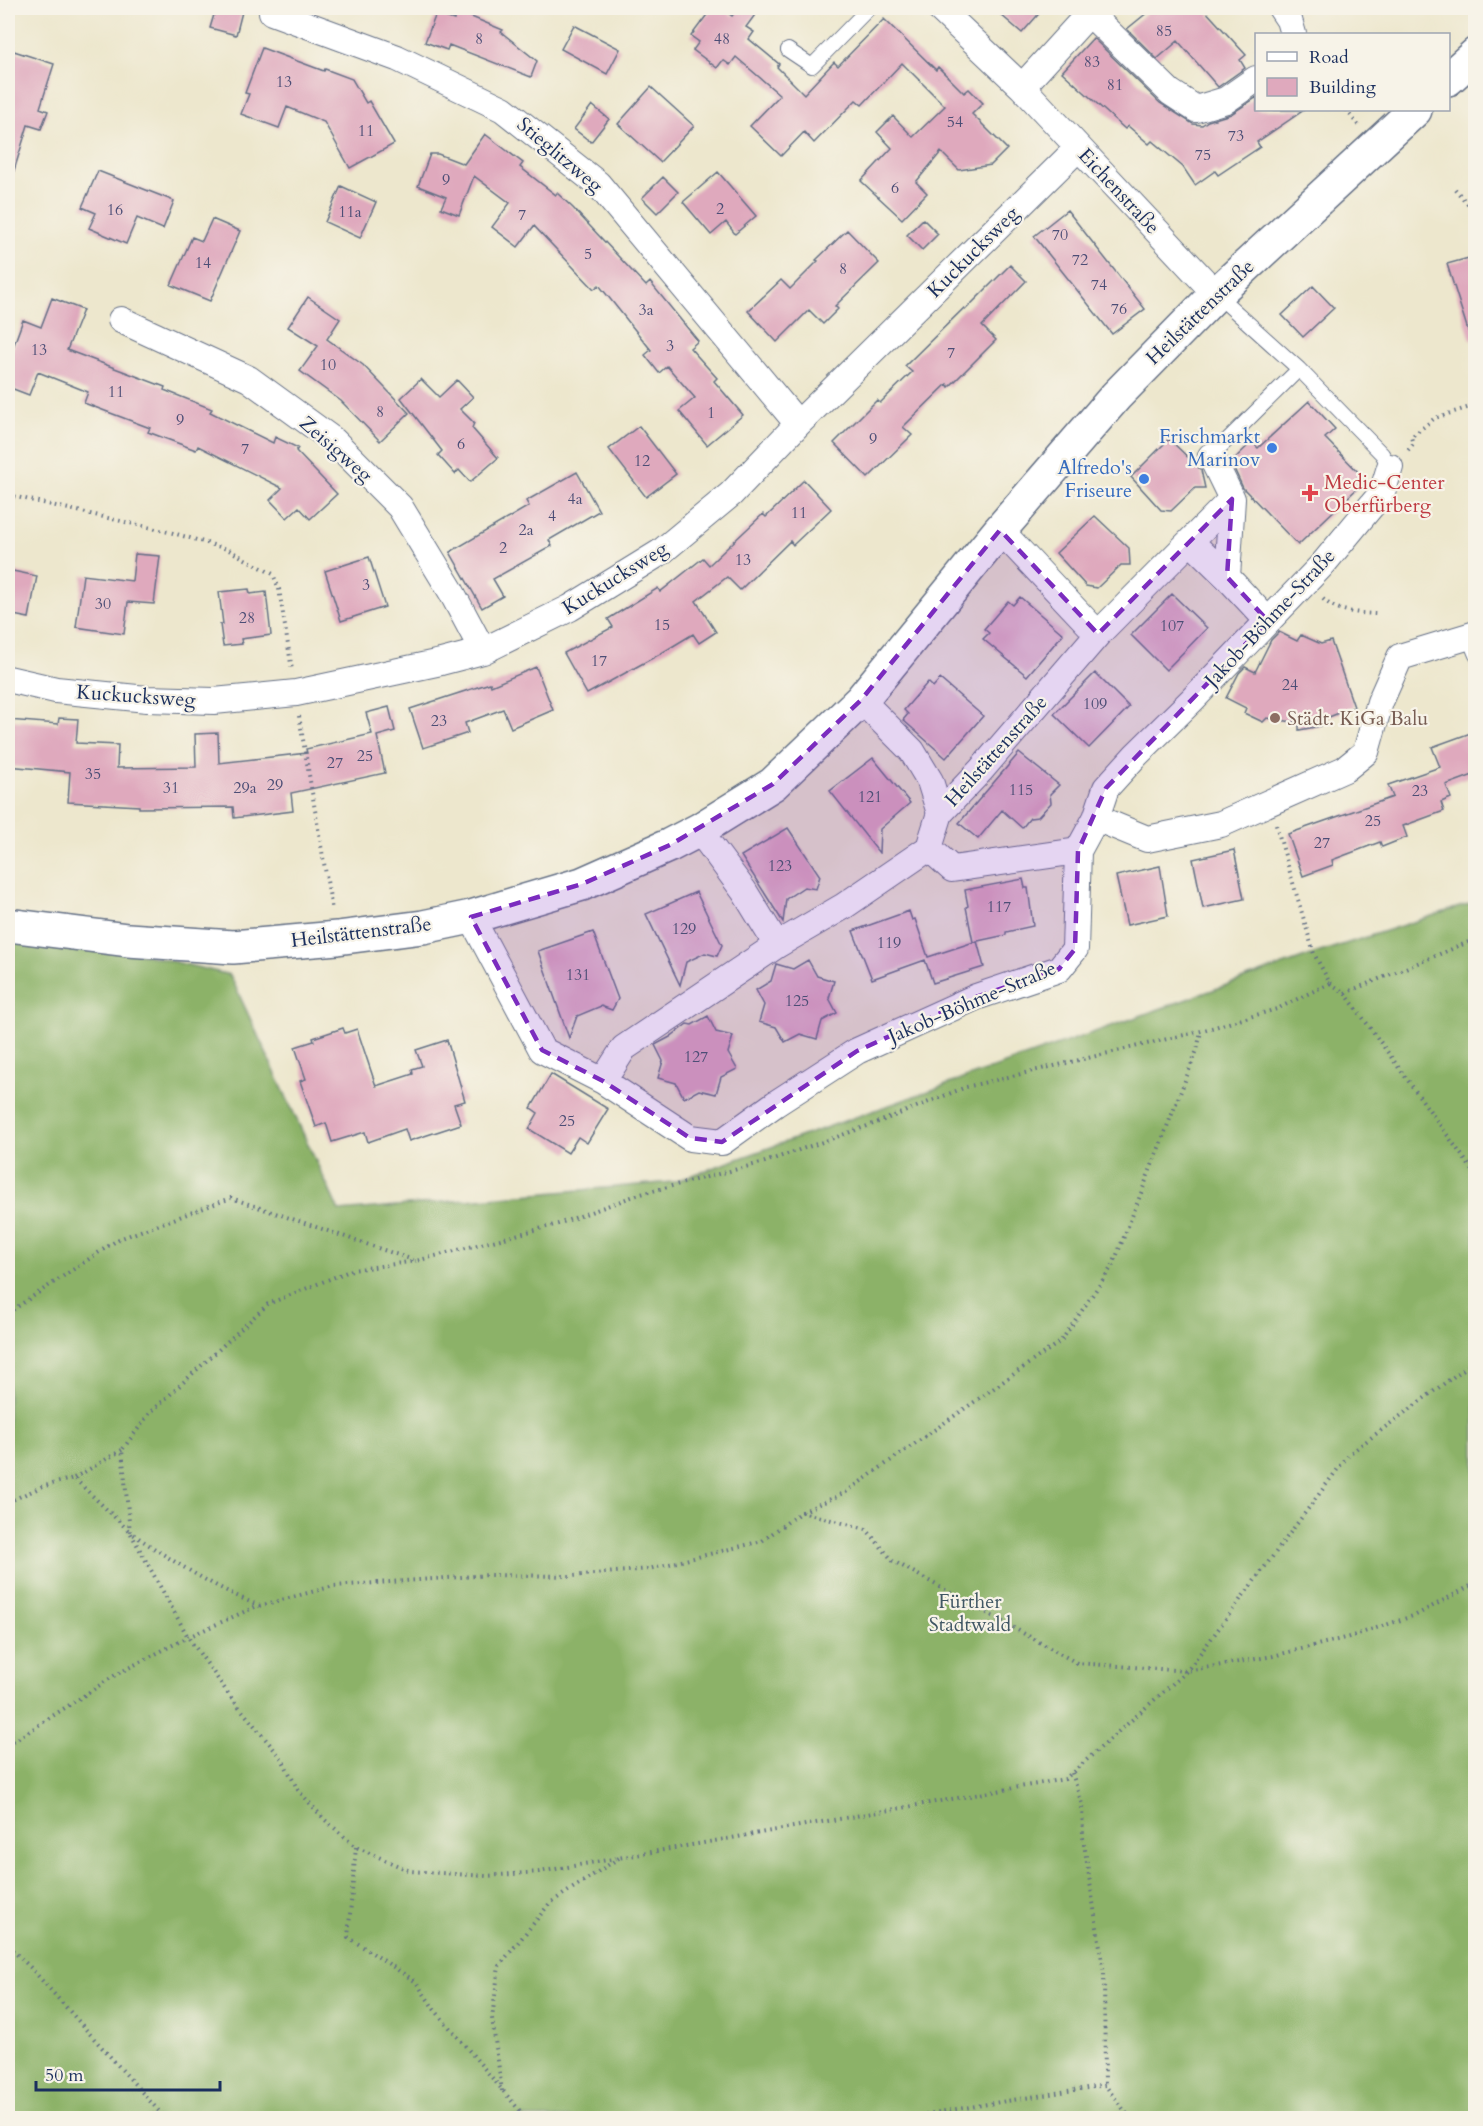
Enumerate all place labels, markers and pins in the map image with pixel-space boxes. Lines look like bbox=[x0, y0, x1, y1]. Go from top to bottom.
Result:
place label: Frischmarkt Marinov bbox=[1159, 423, 1261, 473]
marker: Frischmarkt Marinov bbox=[1265, 441, 1279, 455]
place label: Alfredo's Friseure bbox=[1058, 454, 1132, 504]
place label: Medic-Center Oberfürberg bbox=[1324, 469, 1445, 519]
marker: Alfredo's Friseure bbox=[1137, 472, 1151, 486]
marker: Medic-Center Oberfürberg bbox=[1301, 484, 1319, 502]
place label: Städt. KiGa Balu bbox=[1287, 705, 1428, 732]
marker: Städt. KiGa Balu bbox=[1268, 711, 1282, 725]

